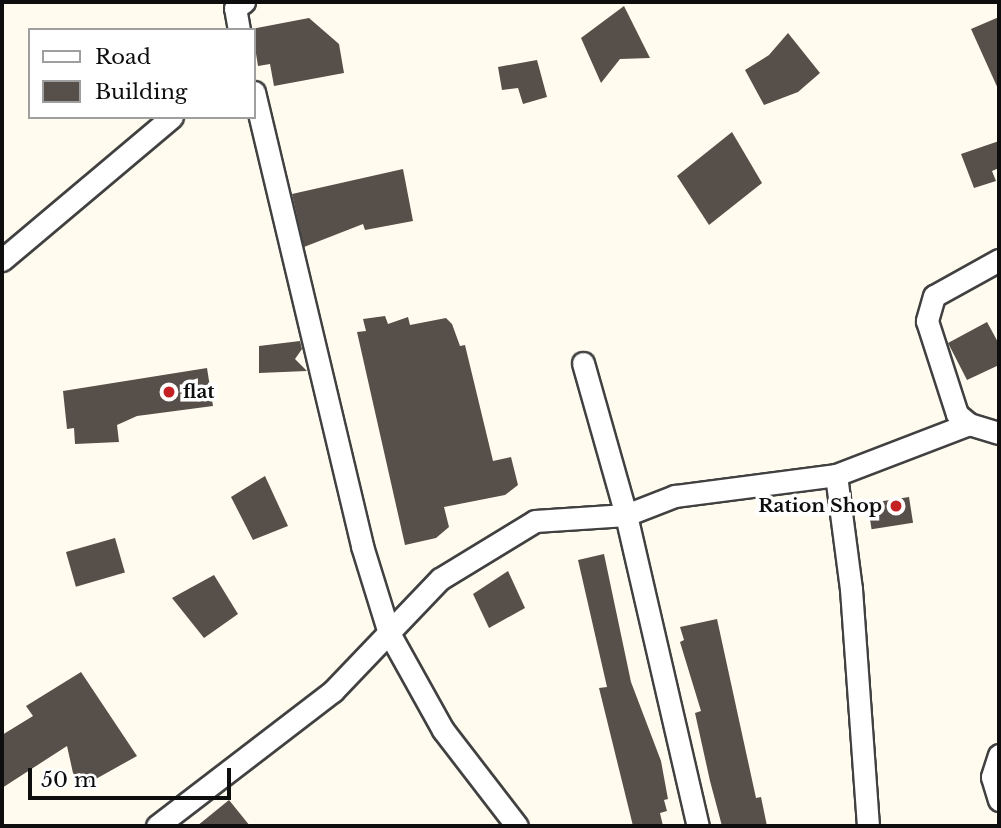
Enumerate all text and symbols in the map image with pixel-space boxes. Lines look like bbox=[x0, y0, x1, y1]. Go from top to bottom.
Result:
legend bbox=[28, 28, 256, 119]
text: Road bbox=[95, 44, 151, 70]
text: Building bbox=[95, 79, 187, 105]
place label: flat bbox=[183, 381, 215, 403]
marker: flat bbox=[161, 384, 177, 400]
place label: Ration Shop bbox=[758, 495, 882, 517]
marker: Ration Shop bbox=[888, 498, 904, 514]
scale bar bbox=[32, 754, 234, 798]
text: 50 m bbox=[41, 767, 96, 793]

